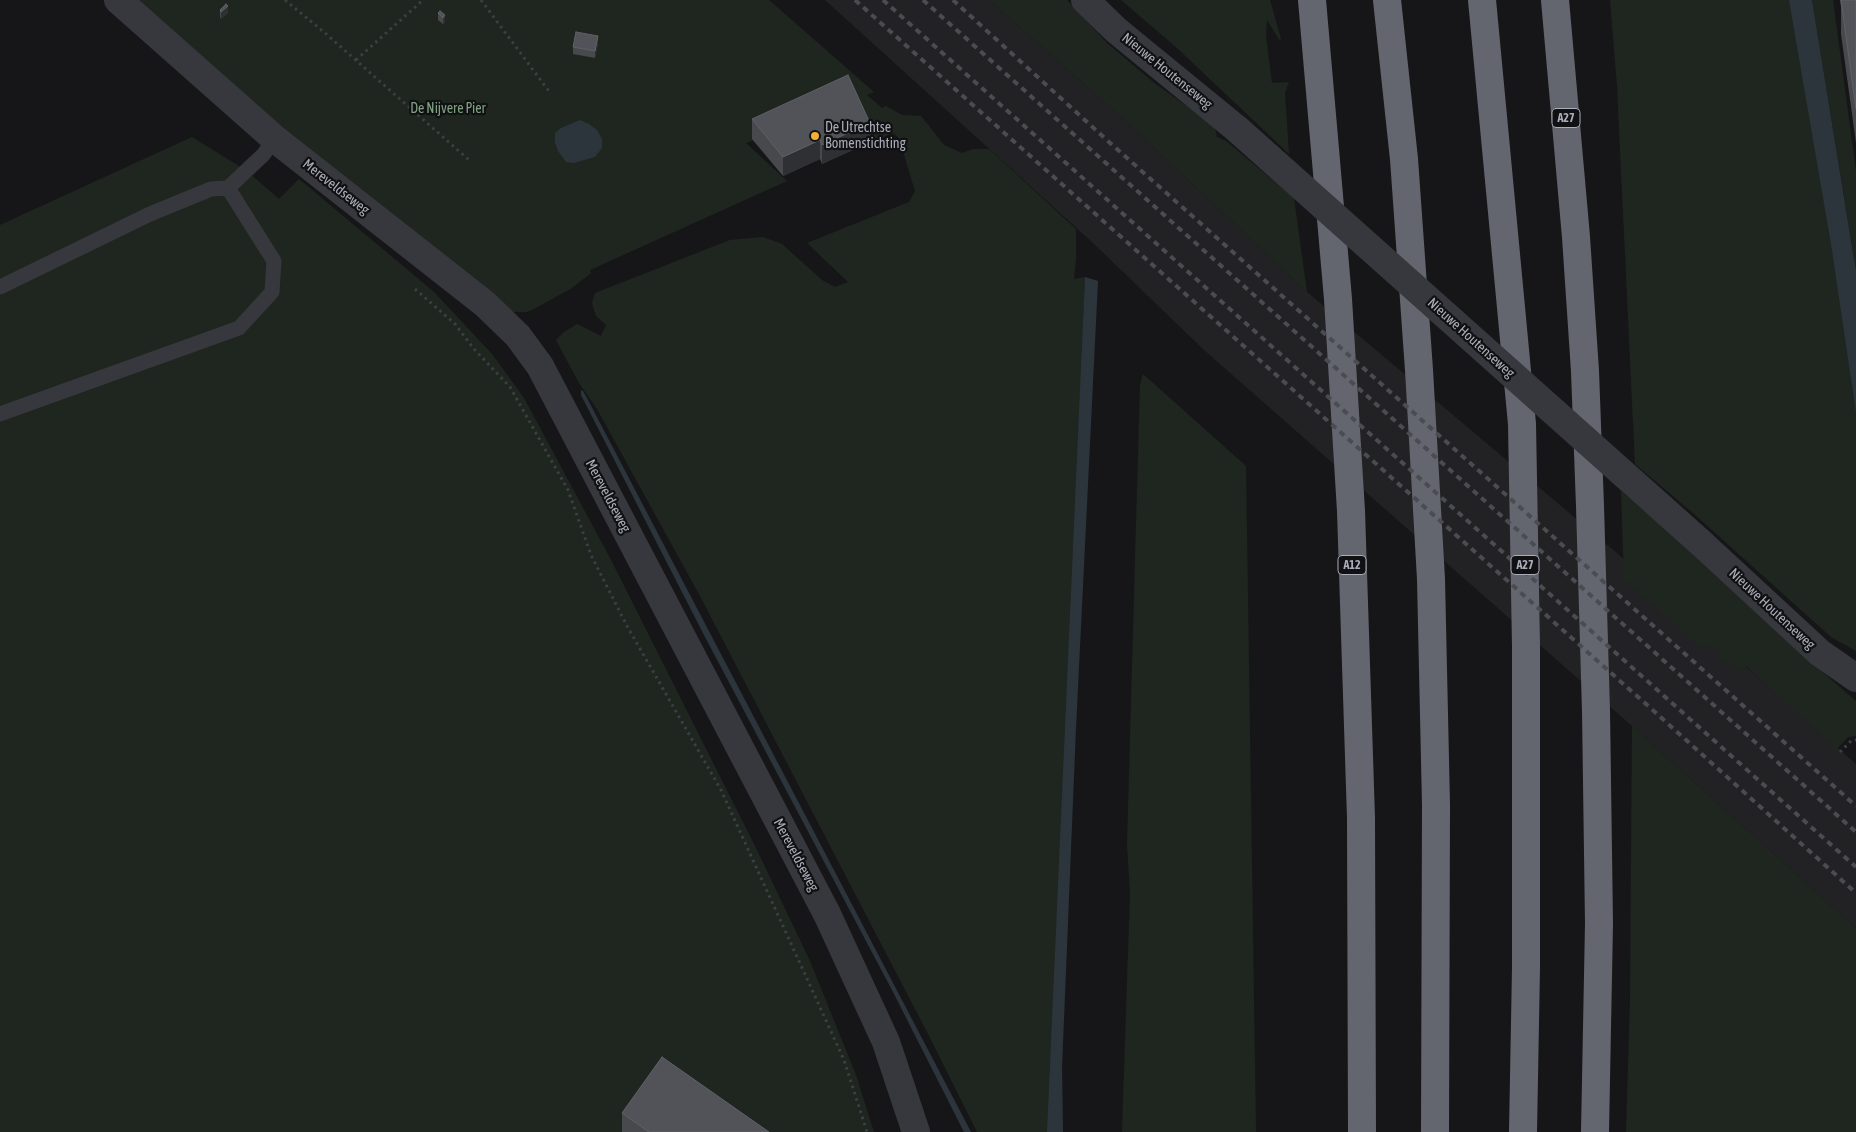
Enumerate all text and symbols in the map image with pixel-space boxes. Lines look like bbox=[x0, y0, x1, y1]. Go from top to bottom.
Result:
street label: Nieuwe Houtenseweg bbox=[1118, 29, 1216, 113]
park label: De Nijvere Pier bbox=[410, 101, 486, 117]
road number: A27 bbox=[1552, 109, 1580, 128]
place label: De Utrechtse Bomenstichting bbox=[825, 120, 906, 152]
marker: De Utrechtse Bomenstichting bbox=[809, 130, 821, 142]
street label: Mereveldseweg bbox=[299, 156, 373, 218]
street label: Nieuwe Houtenseweg bbox=[1424, 295, 1518, 381]
street label: Mereveldseweg bbox=[582, 457, 634, 535]
road number: A12 bbox=[1338, 556, 1366, 574]
road number: A27 bbox=[1511, 556, 1539, 574]
street label: Nieuwe Houtenseweg bbox=[1726, 565, 1818, 653]
street label: Mereveldseweg bbox=[770, 816, 822, 894]

